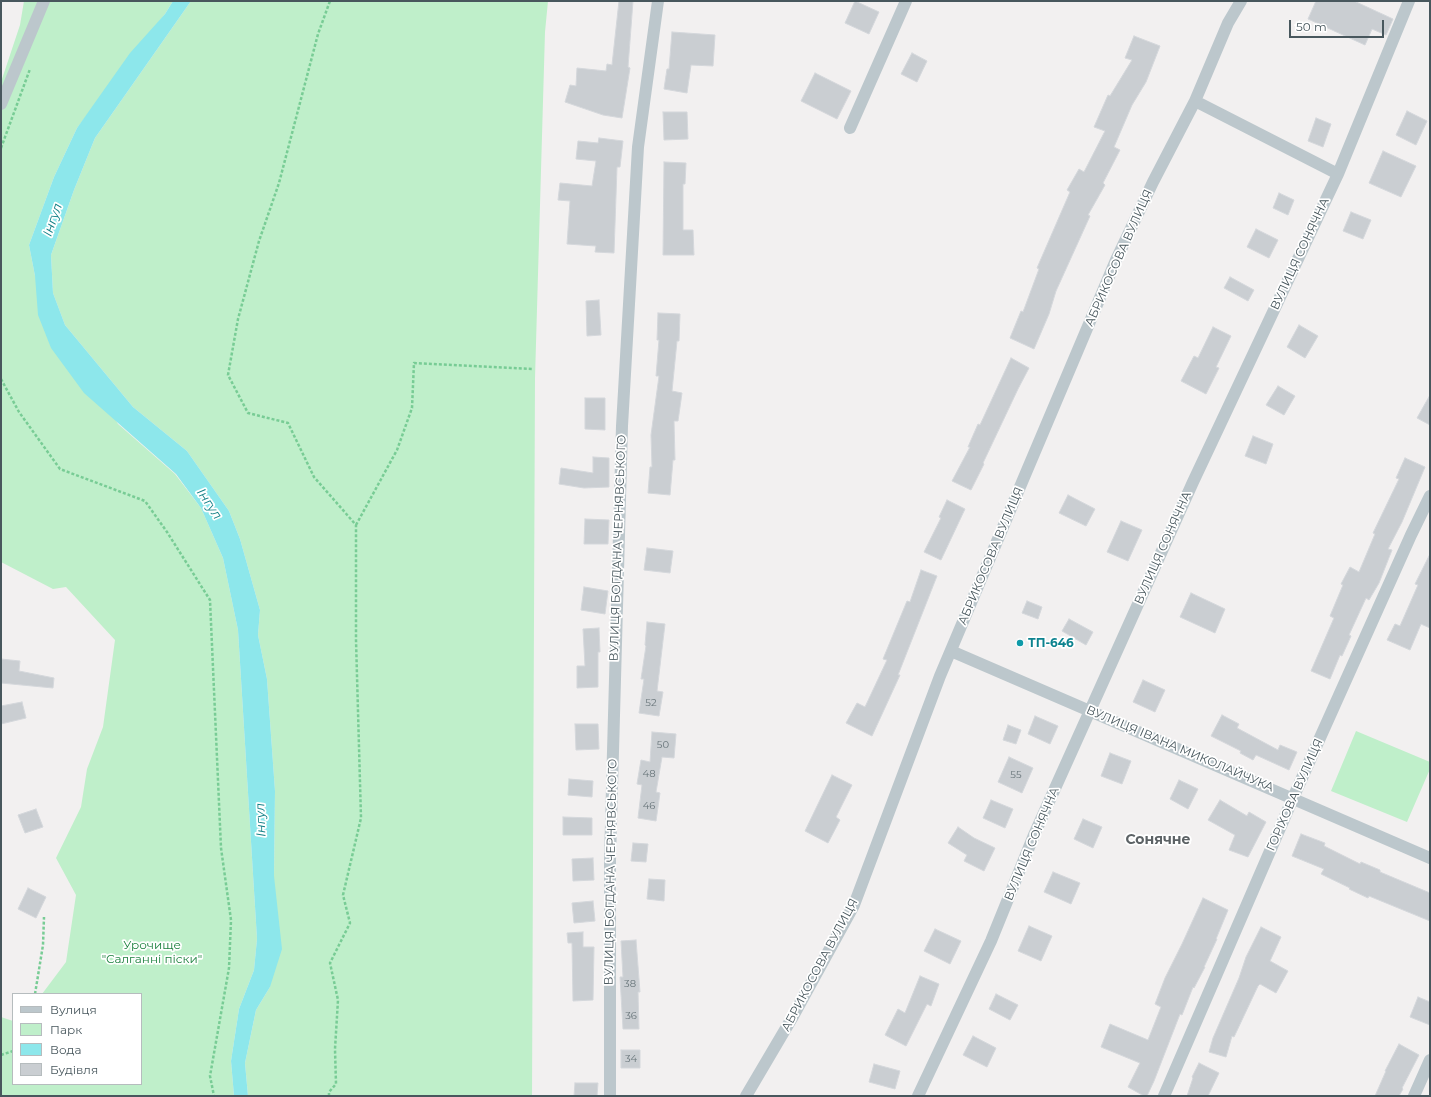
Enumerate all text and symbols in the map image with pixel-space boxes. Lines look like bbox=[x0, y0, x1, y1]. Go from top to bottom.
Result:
scale bar bbox=[1291, 12, 1386, 38]
text: 50 m bbox=[1296, 19, 1327, 34]
street label: АБРИКОСОВА ВУЛИЦЯ bbox=[1082, 187, 1156, 329]
street label: ВУЛИЦЯ СОНЯЧНА bbox=[1268, 196, 1332, 312]
water label: Інгул bbox=[40, 201, 66, 239]
street label: ВУЛИЦЯ БОГДАНА ЧЕРНЯВСЬКОГО bbox=[607, 434, 629, 662]
street label: АБРИКОСОВА ВУЛИЦЯ bbox=[955, 485, 1027, 627]
water label: Інгул bbox=[193, 486, 225, 522]
street label: ВУЛИЦЯ СОНЯЧНА bbox=[1132, 489, 1194, 607]
place label: ТП-646 bbox=[1028, 636, 1074, 650]
marker: ТП-646 bbox=[1015, 638, 1025, 648]
house number: 52 bbox=[645, 697, 657, 709]
street label: ВУЛИЦЯ ІВАНА МИКОЛАЙЧУКА bbox=[1084, 703, 1276, 795]
street label: ГОРІХОВА ВУЛИЦЯ bbox=[1264, 737, 1326, 853]
house number: 50 bbox=[657, 739, 669, 751]
street label: ВУЛИЦЯ БОГДАНА ЧЕРНЯВСЬКОГО bbox=[602, 759, 620, 985]
house number: 48 bbox=[642, 768, 656, 780]
house number: 55 bbox=[1010, 769, 1022, 781]
street label: ВУЛИЦЯ СОНЯЧНА bbox=[1002, 785, 1062, 903]
house number: 46 bbox=[643, 800, 655, 812]
water label: Інгул bbox=[253, 803, 269, 837]
district label: Сонячне bbox=[1125, 832, 1191, 848]
street label: АБРИКОСОВА ВУЛИЦЯ bbox=[779, 896, 861, 1034]
park label: Урочище "Салганні піски" bbox=[102, 938, 202, 966]
house number: 38 bbox=[624, 978, 636, 990]
legend bbox=[12, 993, 142, 1085]
text: Вулиця bbox=[50, 1002, 97, 1017]
house number: 36 bbox=[625, 1010, 637, 1022]
text: Парк bbox=[50, 1022, 82, 1037]
text: Вода bbox=[50, 1042, 81, 1057]
house number: 34 bbox=[625, 1053, 637, 1065]
text: Будівля bbox=[50, 1062, 98, 1077]

